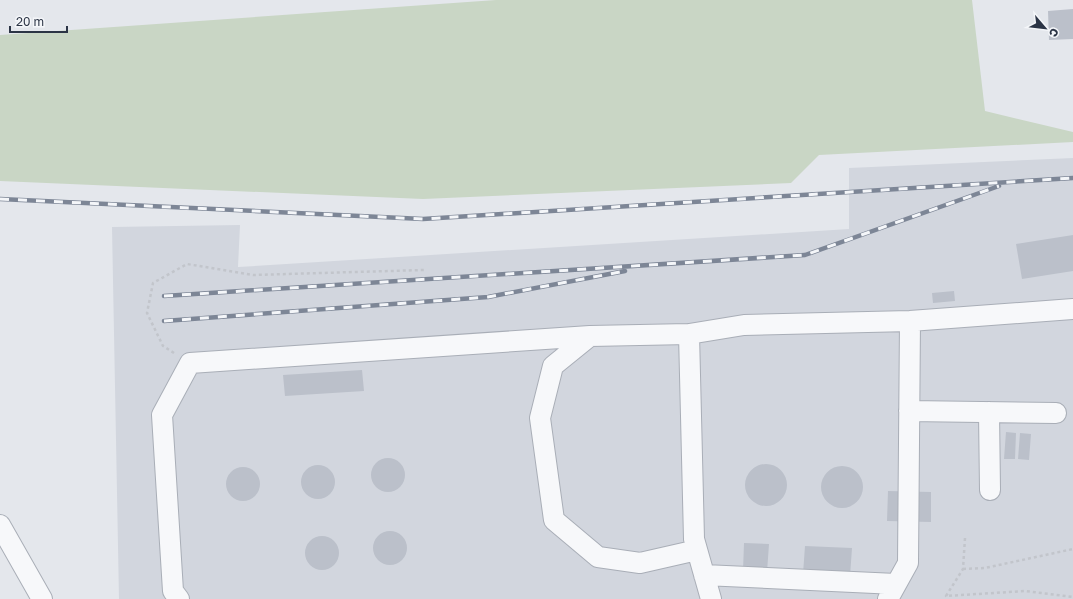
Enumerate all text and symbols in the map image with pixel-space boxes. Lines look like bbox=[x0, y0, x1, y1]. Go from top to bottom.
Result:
scale bar bbox=[10, 8, 67, 34]
north arrow bbox=[1025, 8, 1065, 48]
text: 20 m bbox=[16, 14, 44, 29]
text: С bbox=[1047, 26, 1062, 40]

